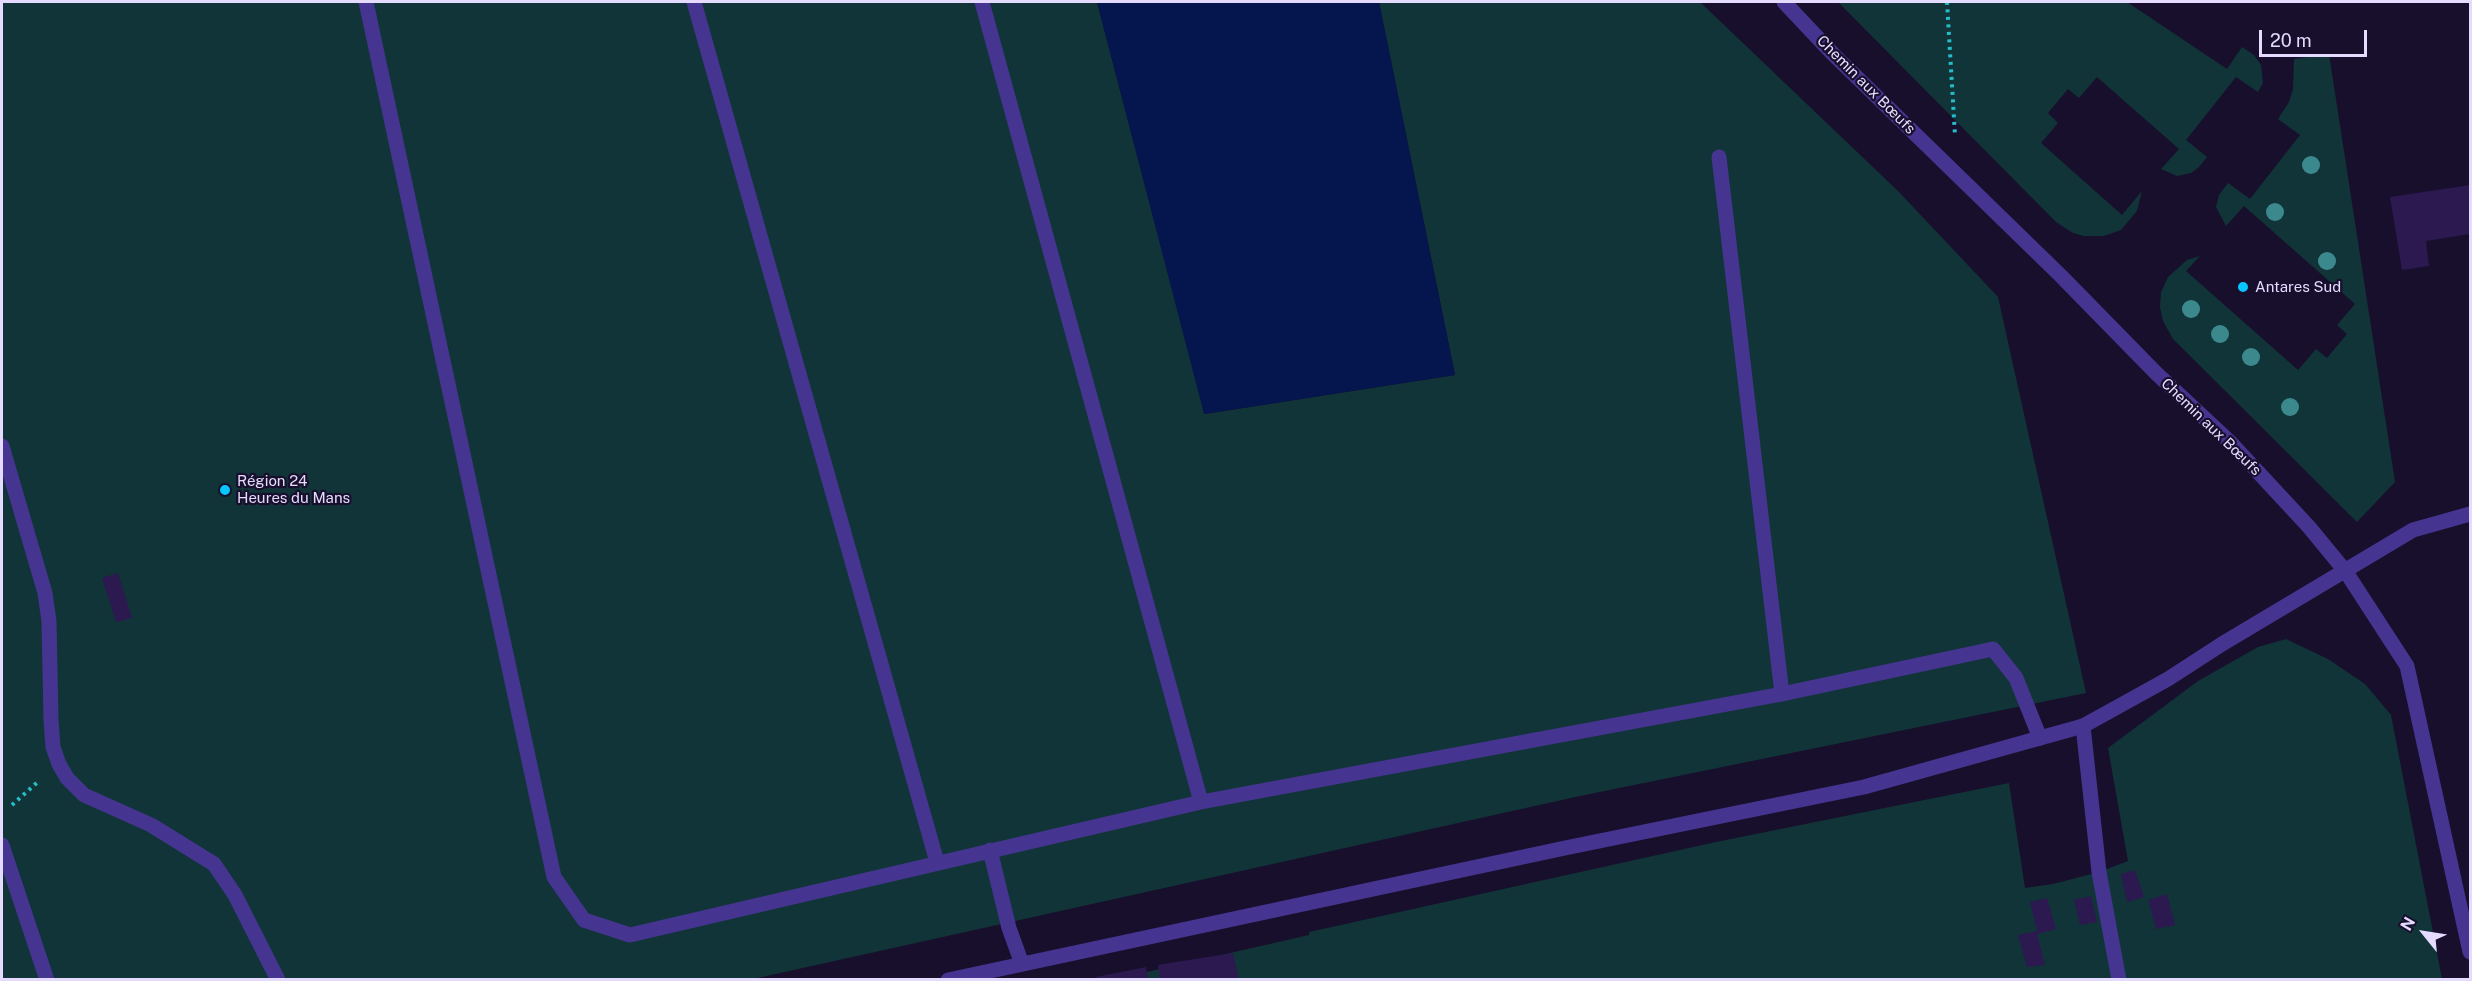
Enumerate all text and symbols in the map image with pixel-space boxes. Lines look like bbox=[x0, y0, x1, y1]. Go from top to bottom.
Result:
scale bar bbox=[2262, 18, 2370, 56]
text: 20 m bbox=[2270, 30, 2312, 51]
street label: Chemin aux Bœufs bbox=[1813, 32, 1919, 138]
place label: Antares Sud bbox=[2255, 278, 2341, 296]
marker: Antares Sud bbox=[2236, 280, 2250, 294]
street label: Chemin aux Bœufs bbox=[2157, 375, 2265, 479]
place label: Région 24 Heures du Mans bbox=[237, 472, 350, 507]
marker: Région 24 Heures du Mans bbox=[218, 483, 232, 497]
north arrow bbox=[2394, 903, 2454, 963]
text: N bbox=[2397, 914, 2419, 934]

